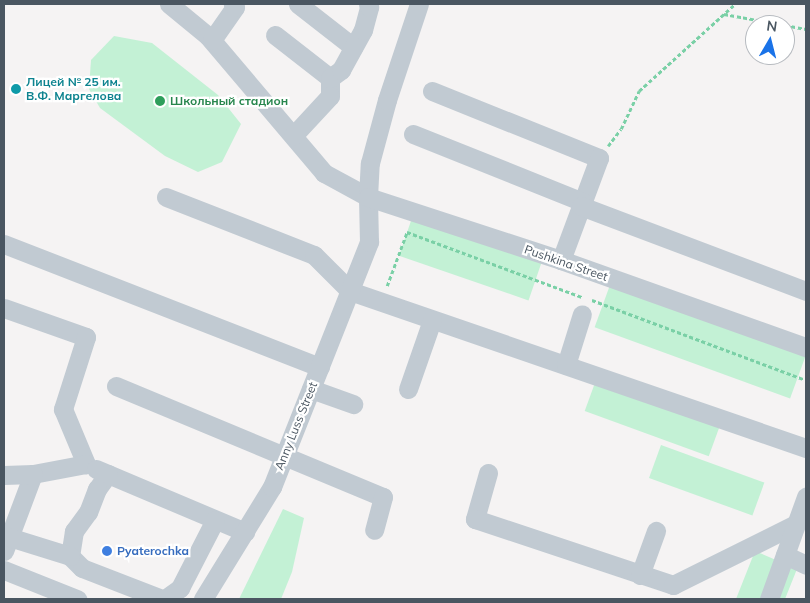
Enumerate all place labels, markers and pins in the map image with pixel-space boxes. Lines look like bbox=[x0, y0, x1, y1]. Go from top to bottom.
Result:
place label: Лицей № 25 им. В.Ф. Маргелова bbox=[26, 75, 121, 103]
marker: Лицей № 25 им. В.Ф. Маргелова bbox=[10, 83, 22, 95]
place label: Школьный стадион bbox=[170, 94, 288, 108]
marker: Школьный стадион bbox=[154, 95, 166, 107]
place label: Pyaterochka bbox=[117, 544, 189, 558]
marker: Pyaterochka bbox=[101, 545, 113, 557]

